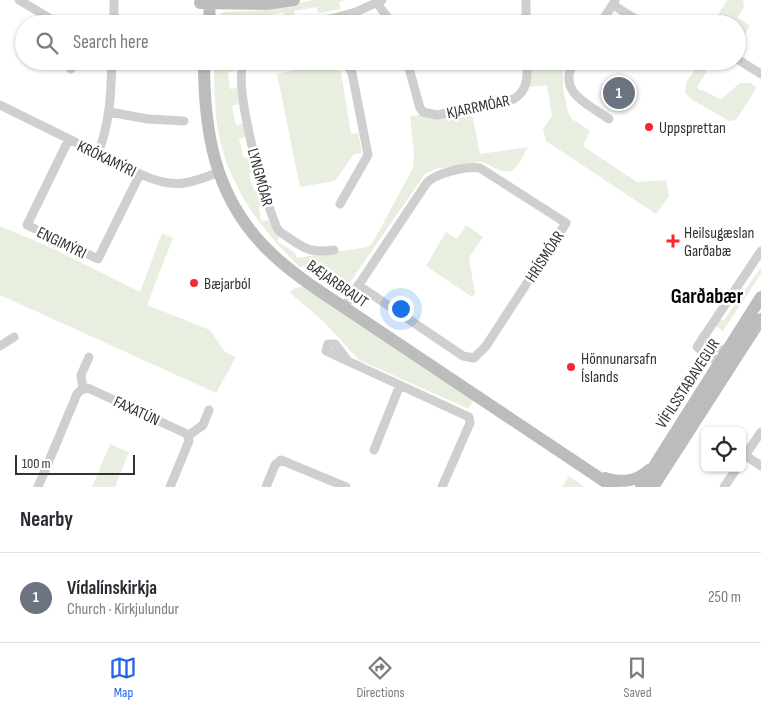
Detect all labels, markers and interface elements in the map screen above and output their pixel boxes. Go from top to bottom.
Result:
search box [15,15,746,70]
icon: search [33,29,61,57]
text: Search here [73,31,149,54]
pin: 1 [603,74,635,112]
street label: KJARRMÓAR [445,92,512,123]
place label: Uppsprettan [659,119,726,138]
marker: Uppsprettan [643,121,655,133]
street label: KRÓKAMÝRI [74,137,139,182]
street label: LYNGMÓAR [243,146,276,209]
street label: ENGIMÝRI [33,223,89,263]
place label: Heilsugæslan Garðabæ [684,224,754,261]
street label: HRÍSMÓAR [522,228,569,286]
marker: Heilsugæslan Garðabæ [666,234,680,248]
street label: BÆJARBRAUT [303,256,372,312]
place label: Bæjarból [204,275,251,294]
marker: Bæjarból [188,277,200,289]
district label: Garðabær [671,284,744,309]
your location [388,296,414,322]
street label: VÍFILSSTAÐAVEGUR [652,336,724,432]
place label: Hönnunarsafn Íslands [581,350,657,387]
marker: Hönnunarsafn Íslands [565,361,577,373]
street label: FAXATÚN [110,392,162,430]
map controls [701,427,746,472]
button: locate [701,427,746,472]
scale bar [15,452,135,475]
text: 100 m [22,455,51,472]
text: Nearby [20,507,73,532]
text: Vídalínskirkja [67,577,157,600]
text: 1 [33,588,39,607]
text: 250 m [708,588,741,607]
text: Church · Kirkjulundur [67,600,179,619]
tab: Map [109,654,137,701]
tab: Directions [356,654,405,701]
tab: Saved [623,654,652,701]

